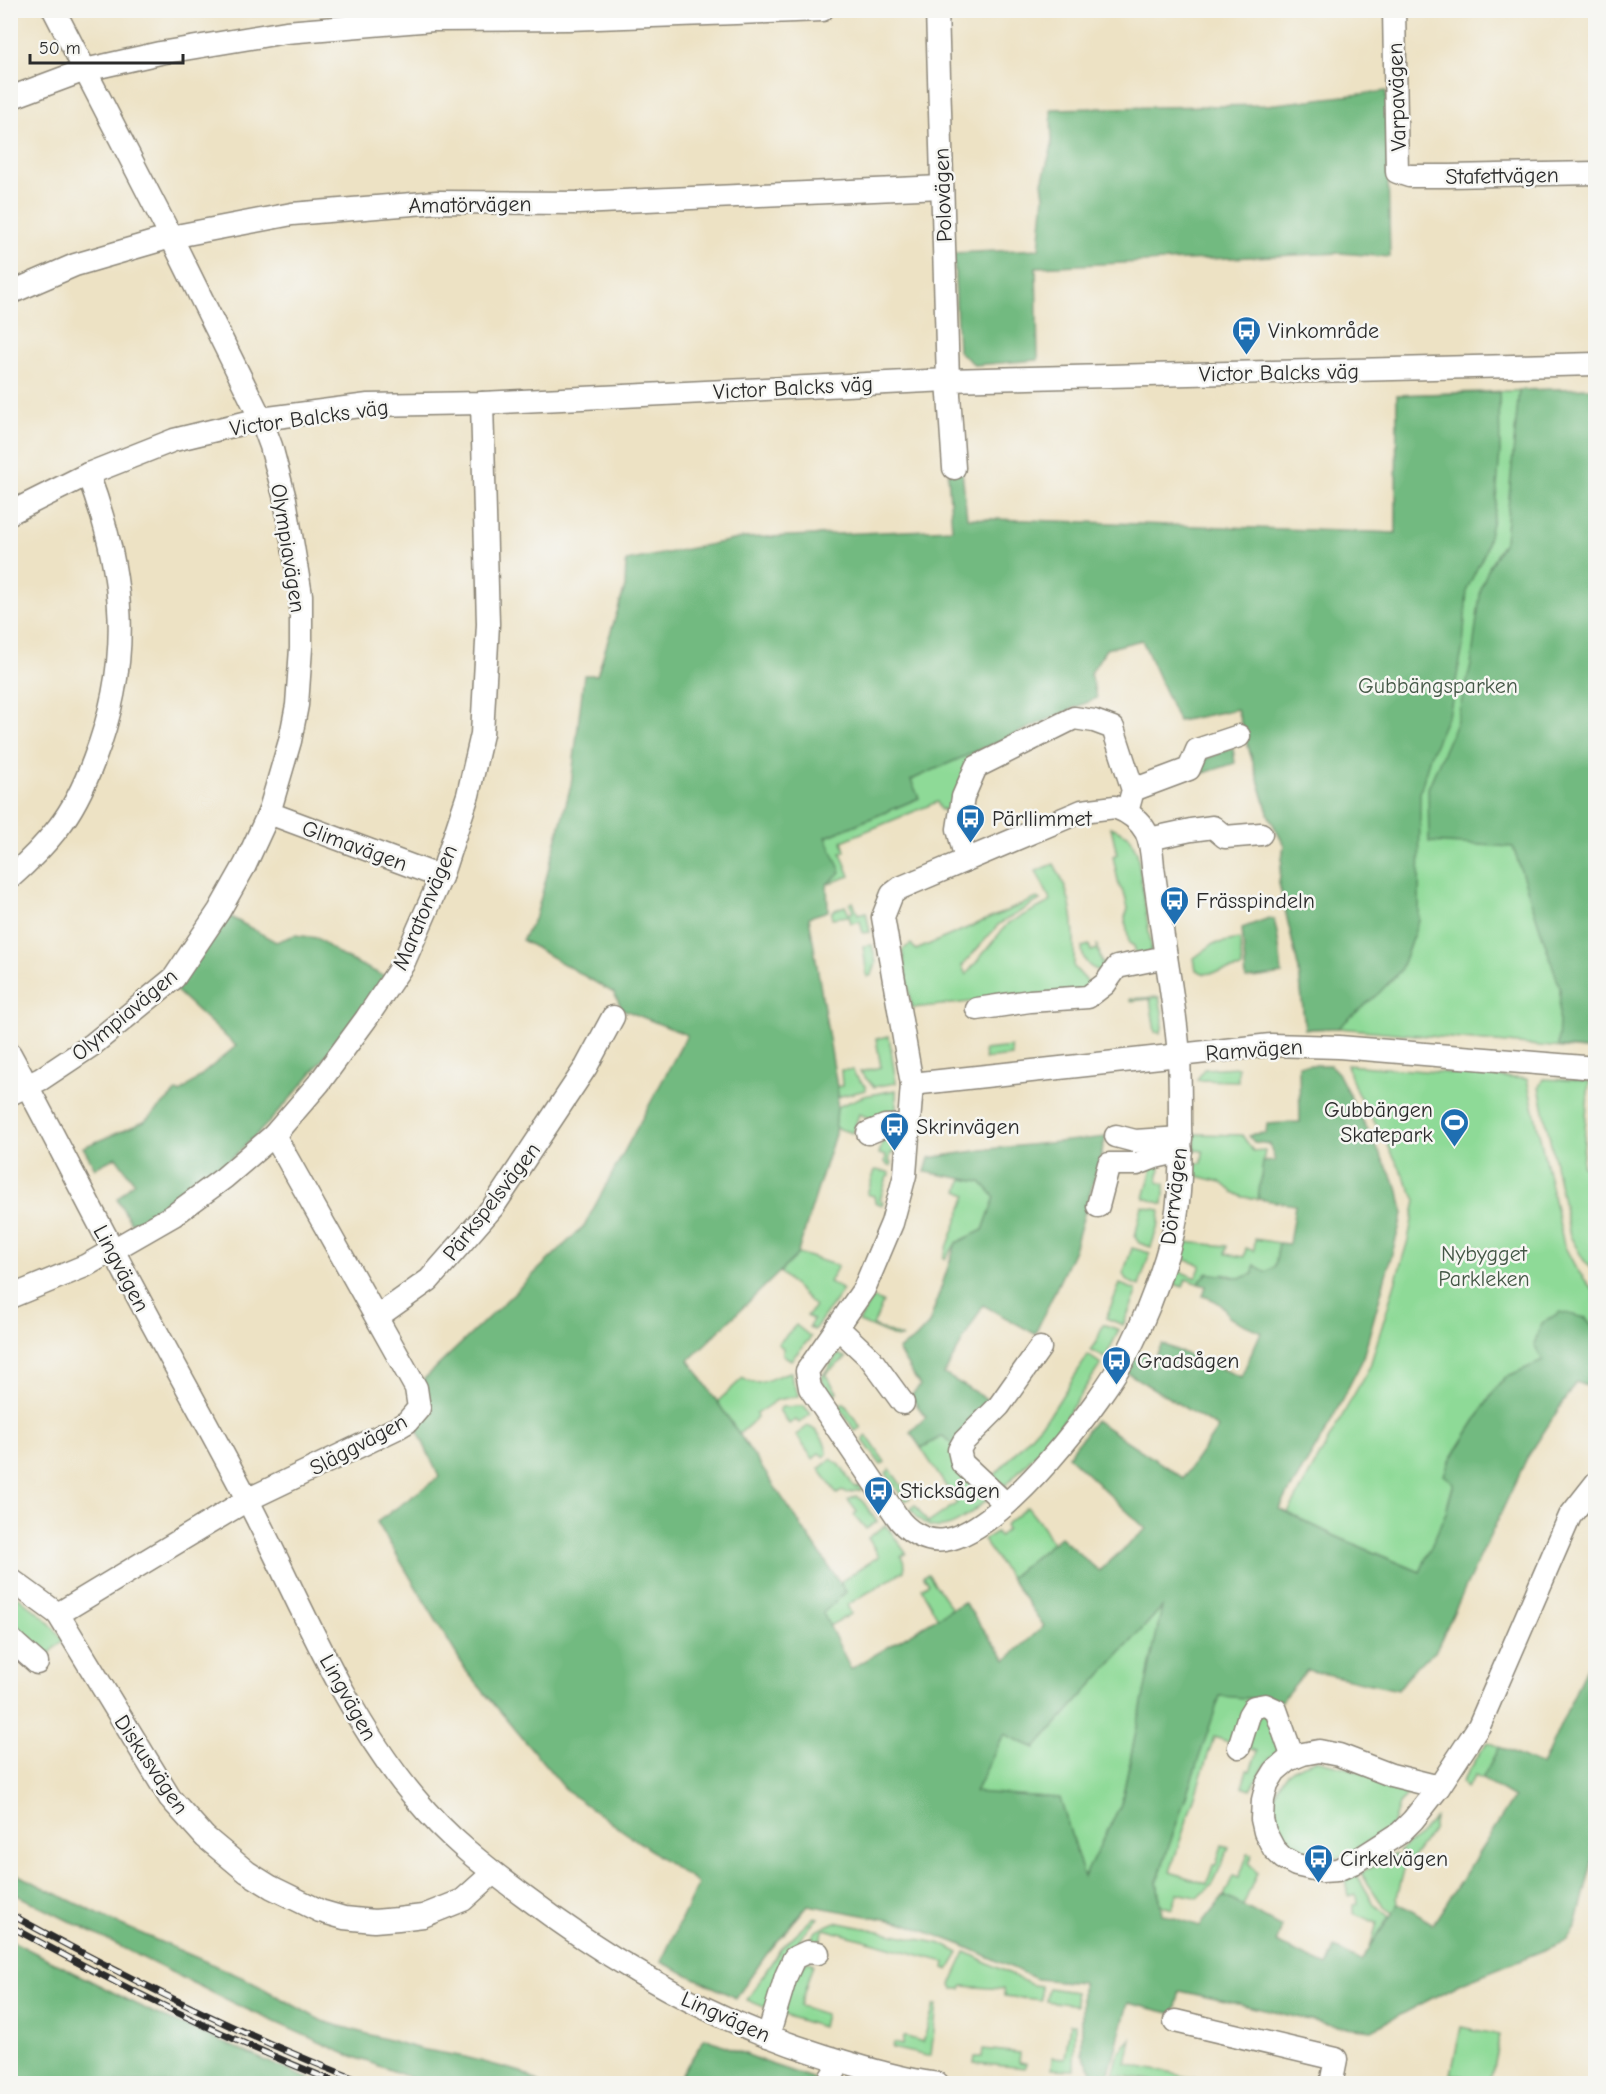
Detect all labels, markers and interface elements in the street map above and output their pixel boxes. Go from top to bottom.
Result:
scale bar [30,27,183,65]
text: 50 m [39,38,81,59]
street label: Varpavägen [1382,42,1412,152]
street label: Polovägen [928,147,958,242]
street label: Stafettvägen [1445,162,1559,190]
street label: Amatörvägen [408,191,532,219]
bus stop icon: Vinkområde [1231,314,1263,356]
place label: Vinkområde [1268,318,1379,344]
street label: Victor Balcks väg [1199,359,1359,387]
street label: Victor Balcks väg [712,371,874,405]
street label: Victor Balcks väg [228,394,390,442]
street label: Olympiavägen [265,482,311,614]
park label: Gubbängsparken [1358,673,1518,699]
bus stop icon: Pärllimmet [955,802,987,844]
place label: Pärllimmet [992,806,1093,832]
street label: Glimavägen [298,815,411,877]
street label: Maratonvägen [387,841,463,974]
bus stop icon: Frässpindeln [1159,884,1191,926]
place label: Frässpindeln [1196,888,1315,914]
street label: Olympiavägen [66,963,183,1067]
street label: Ramvägen [1205,1034,1304,1066]
place label: Gubbängen Skatepark [1324,1097,1433,1148]
sports icon: Gubbängen Skatepark [1438,1106,1470,1148]
bus stop icon: Skrinvägen [879,1110,911,1152]
place label: Skrinvägen [916,1114,1020,1140]
street label: Pärkspelsvägen [438,1137,546,1266]
street label: Dörrvägen [1155,1146,1193,1246]
street label: Lingvägen [87,1221,155,1316]
park label: Nybygget Parkleken [1438,1241,1530,1292]
bus stop icon: Gradsågen [1100,1344,1132,1386]
place label: Gradsågen [1137,1348,1239,1374]
street label: Släggvägen [305,1408,412,1481]
bus stop icon: Sticksågen [863,1474,895,1516]
place label: Sticksågen [900,1478,1000,1504]
street label: Lingvägen [314,1650,382,1745]
street label: Diskusvägen [109,1710,194,1819]
bus stop icon: Cirkelvägen [1303,1842,1335,1884]
place label: Cirkelvägen [1340,1846,1448,1872]
street label: Lingvägen [677,1986,774,2048]

